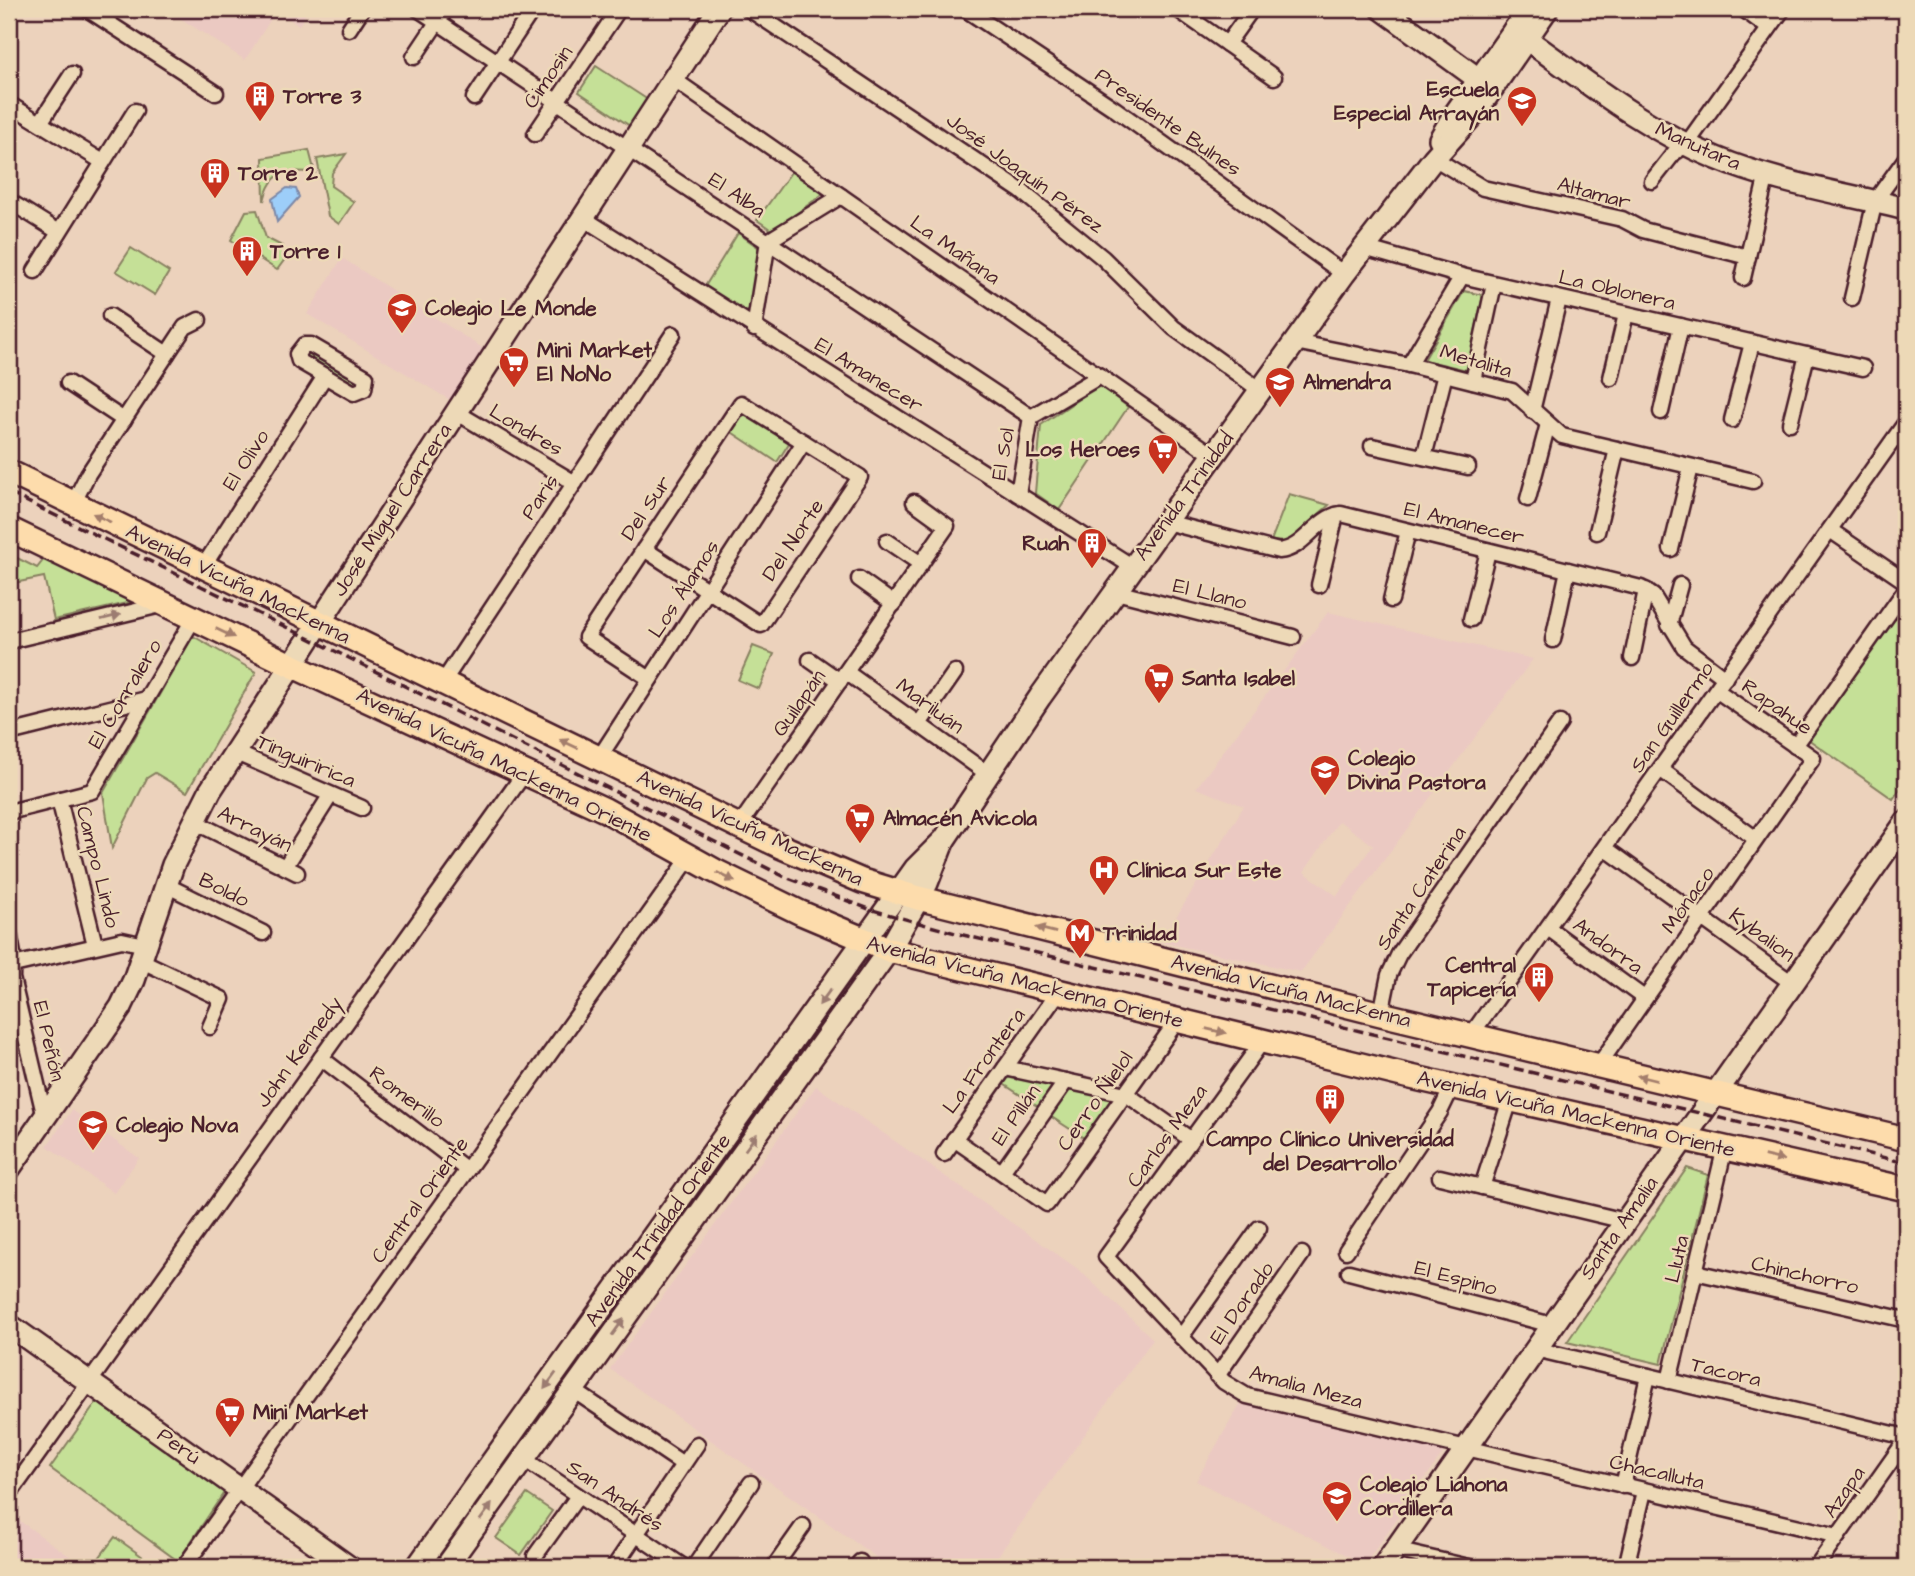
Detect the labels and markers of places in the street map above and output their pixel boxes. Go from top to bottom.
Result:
place label: Escuela Especial Arrayán [1334,75,1499,131]
building icon: Torre 3 [243,79,277,123]
place label: Torre 3 [282,82,362,111]
school or university icon: Escuela Especial Arrayán [1505,84,1539,128]
building icon: Torre 2 [198,156,232,200]
place label: Torre 2 [237,159,319,188]
building icon: Torre 1 [230,234,264,278]
place label: Torre 1 [269,237,341,266]
school or university icon: Colegio Le Monde [385,291,419,335]
place label: Colegio Le Monde [425,294,597,325]
place label: Mini Market El NoNo [537,336,653,389]
supermarket icon: Mini Market El NoNo [497,345,531,389]
school or university icon: Almendra [1263,365,1297,409]
place label: Almendra [1303,368,1391,397]
supermarket icon: Los Heroes [1146,432,1180,476]
place label: Los Heroes [1025,435,1140,464]
building icon: Ruah [1075,526,1109,570]
place label: Ruah [1022,529,1070,558]
supermarket icon: Santa Isabel [1142,661,1176,705]
place label: Santa Isabel [1181,664,1296,693]
place label: Colegio Divina Pastora [1348,744,1486,797]
school or university icon: Colegio Divina Pastora [1308,753,1342,797]
supermarket icon: Almacén Avicola [843,801,877,845]
place label: Almacén Avicola [883,804,1037,833]
hospital icon: Clínica Sur Este [1087,853,1121,897]
place label: Clínica Sur Este [1127,856,1282,885]
metro station icon: Trinidad [1063,916,1097,960]
place label: Trinidad [1102,919,1177,948]
place label: Central Tapicería [1426,951,1517,1005]
building icon: Central Tapicería [1522,960,1556,1004]
building icon: Campo Clínico Universidad del Desarrollo [1313,1082,1347,1126]
school or university icon: Colegio Nova [76,1108,110,1152]
place label: Colegio Nova [116,1111,238,1142]
place label: Campo Clínico Universidad del Desarrollo [1206,1125,1454,1178]
supermarket icon: Mini Market [213,1395,247,1439]
place label: Mini Market [253,1398,369,1427]
place label: Colegio Liahona Cordillera [1360,1470,1508,1523]
school or university icon: Colegio Liahona Cordillera [1320,1479,1354,1523]

